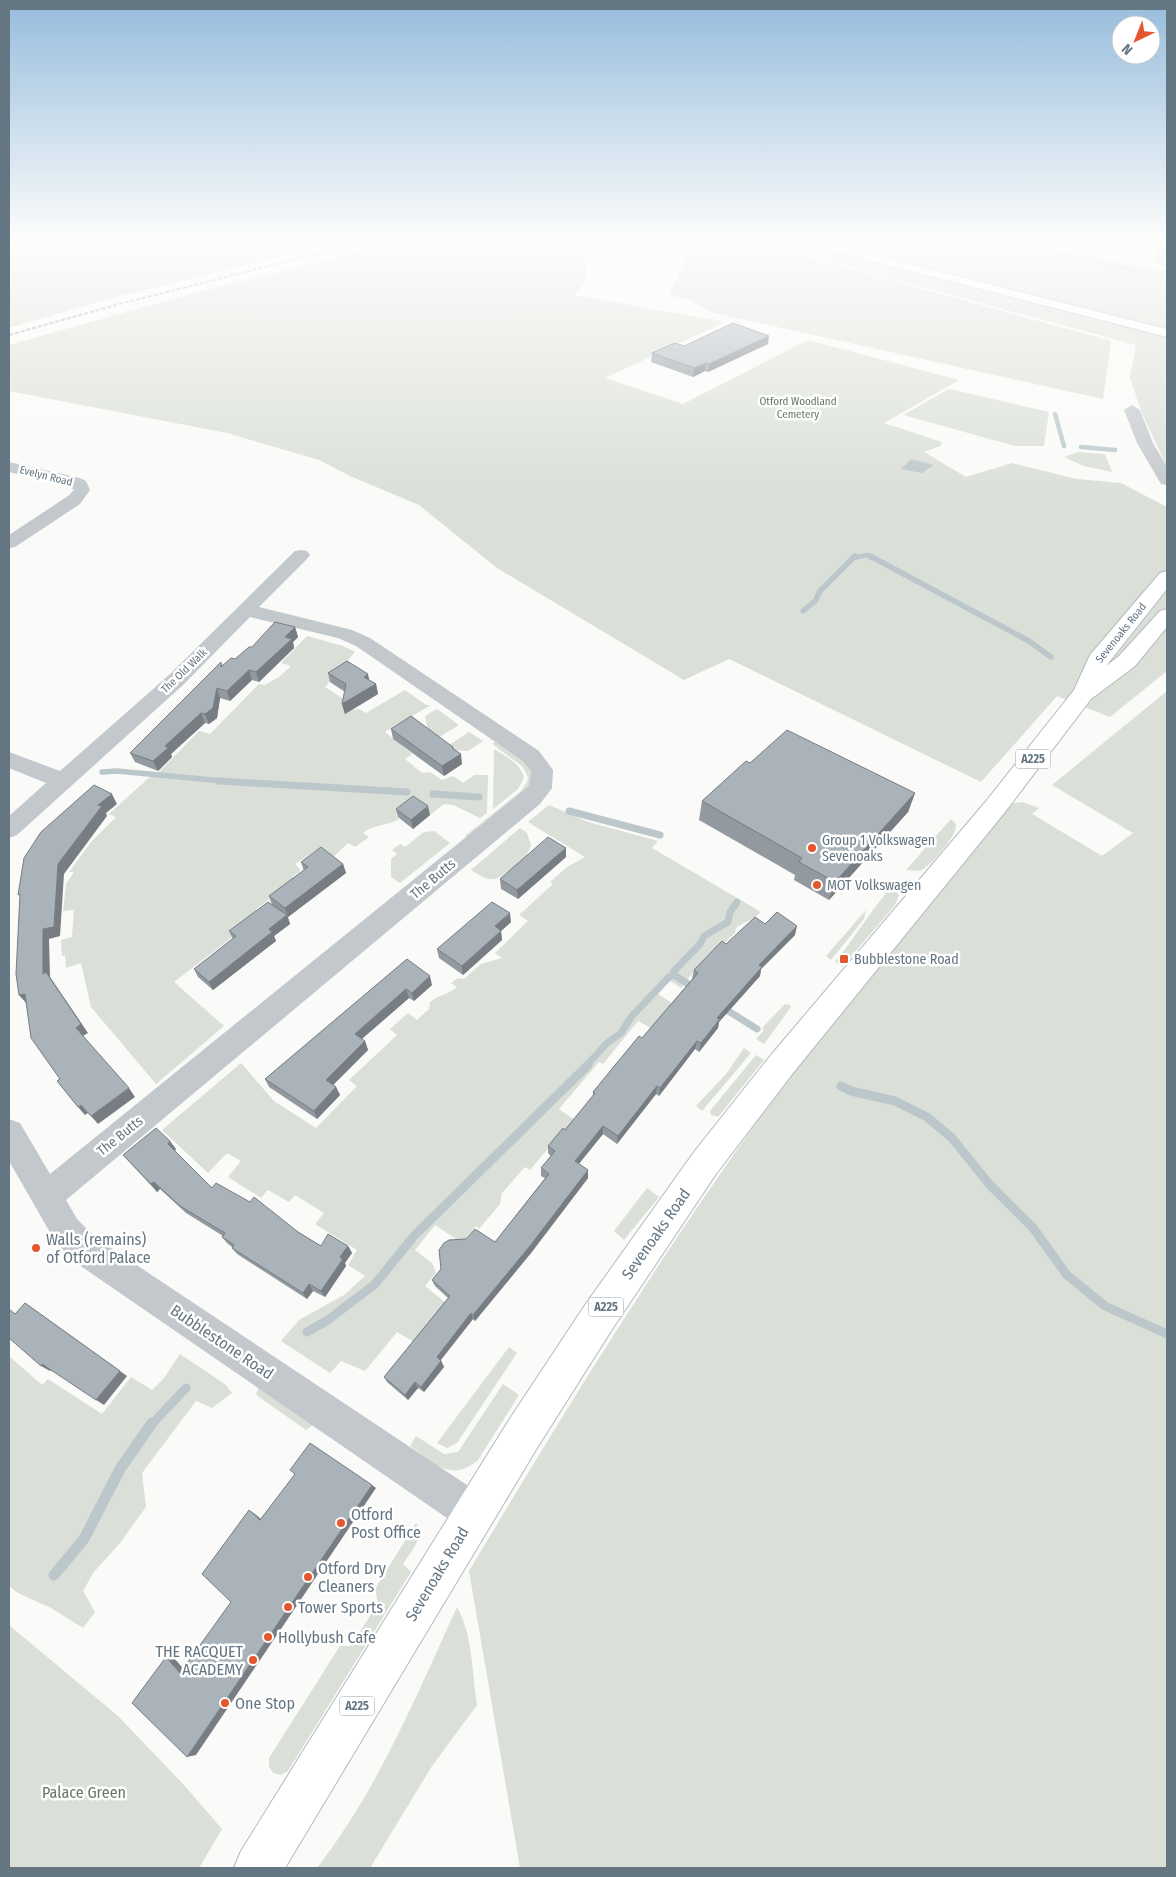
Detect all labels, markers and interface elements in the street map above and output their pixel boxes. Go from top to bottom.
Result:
north arrow [1111,15,1161,65]
text: N [1119,40,1136,58]
park label: Otford Woodland Cemetery [759,395,837,421]
street label: Evelyn Road [18,463,74,489]
street label: Sevenoaks Road [1093,600,1149,666]
street label: The Old Walk [158,645,210,696]
road number: A225 [1016,750,1050,769]
place label: Group 1 Volkswagen Sevenoaks [822,832,935,865]
marker: Group 1 Volkswagen Sevenoaks [806,842,818,854]
street label: The Butts [407,855,459,903]
place label: MOT Volkswagen [827,877,921,894]
marker: MOT Volkswagen [811,879,823,891]
place label: Bubblestone Road [854,951,959,968]
marker: Bubblestone Road [838,953,850,965]
street label: The Butts [94,1112,146,1160]
street label: Sevenoaks Road [618,1185,694,1283]
place label: Walls (remains) of Otford Palace [46,1230,151,1267]
marker: Walls (remains) of Otford Palace [30,1242,42,1254]
road number: A225 [588,1298,624,1316]
street label: Bubblestone Road [167,1301,277,1383]
place label: Otford Post Office [351,1505,421,1542]
marker: Otford Post Office [335,1517,347,1529]
street label: Sevenoaks Road [401,1523,473,1625]
place label: Otford Dry Cleaners [318,1559,387,1596]
marker: Otford Dry Cleaners [302,1571,314,1583]
place label: Tower Sports [298,1598,383,1617]
marker: Tower Sports [282,1601,294,1613]
place label: Hollybush Cafe [278,1628,376,1647]
marker: Hollybush Cafe [262,1631,274,1643]
place label: THE RACQUET ACADEMY [155,1642,244,1679]
marker: THE RACQUET ACADEMY [247,1654,259,1666]
place label: One Stop [235,1694,295,1713]
road number: A225 [340,1696,374,1715]
marker: One Stop [219,1697,231,1709]
park label: Palace Green [42,1783,126,1802]

